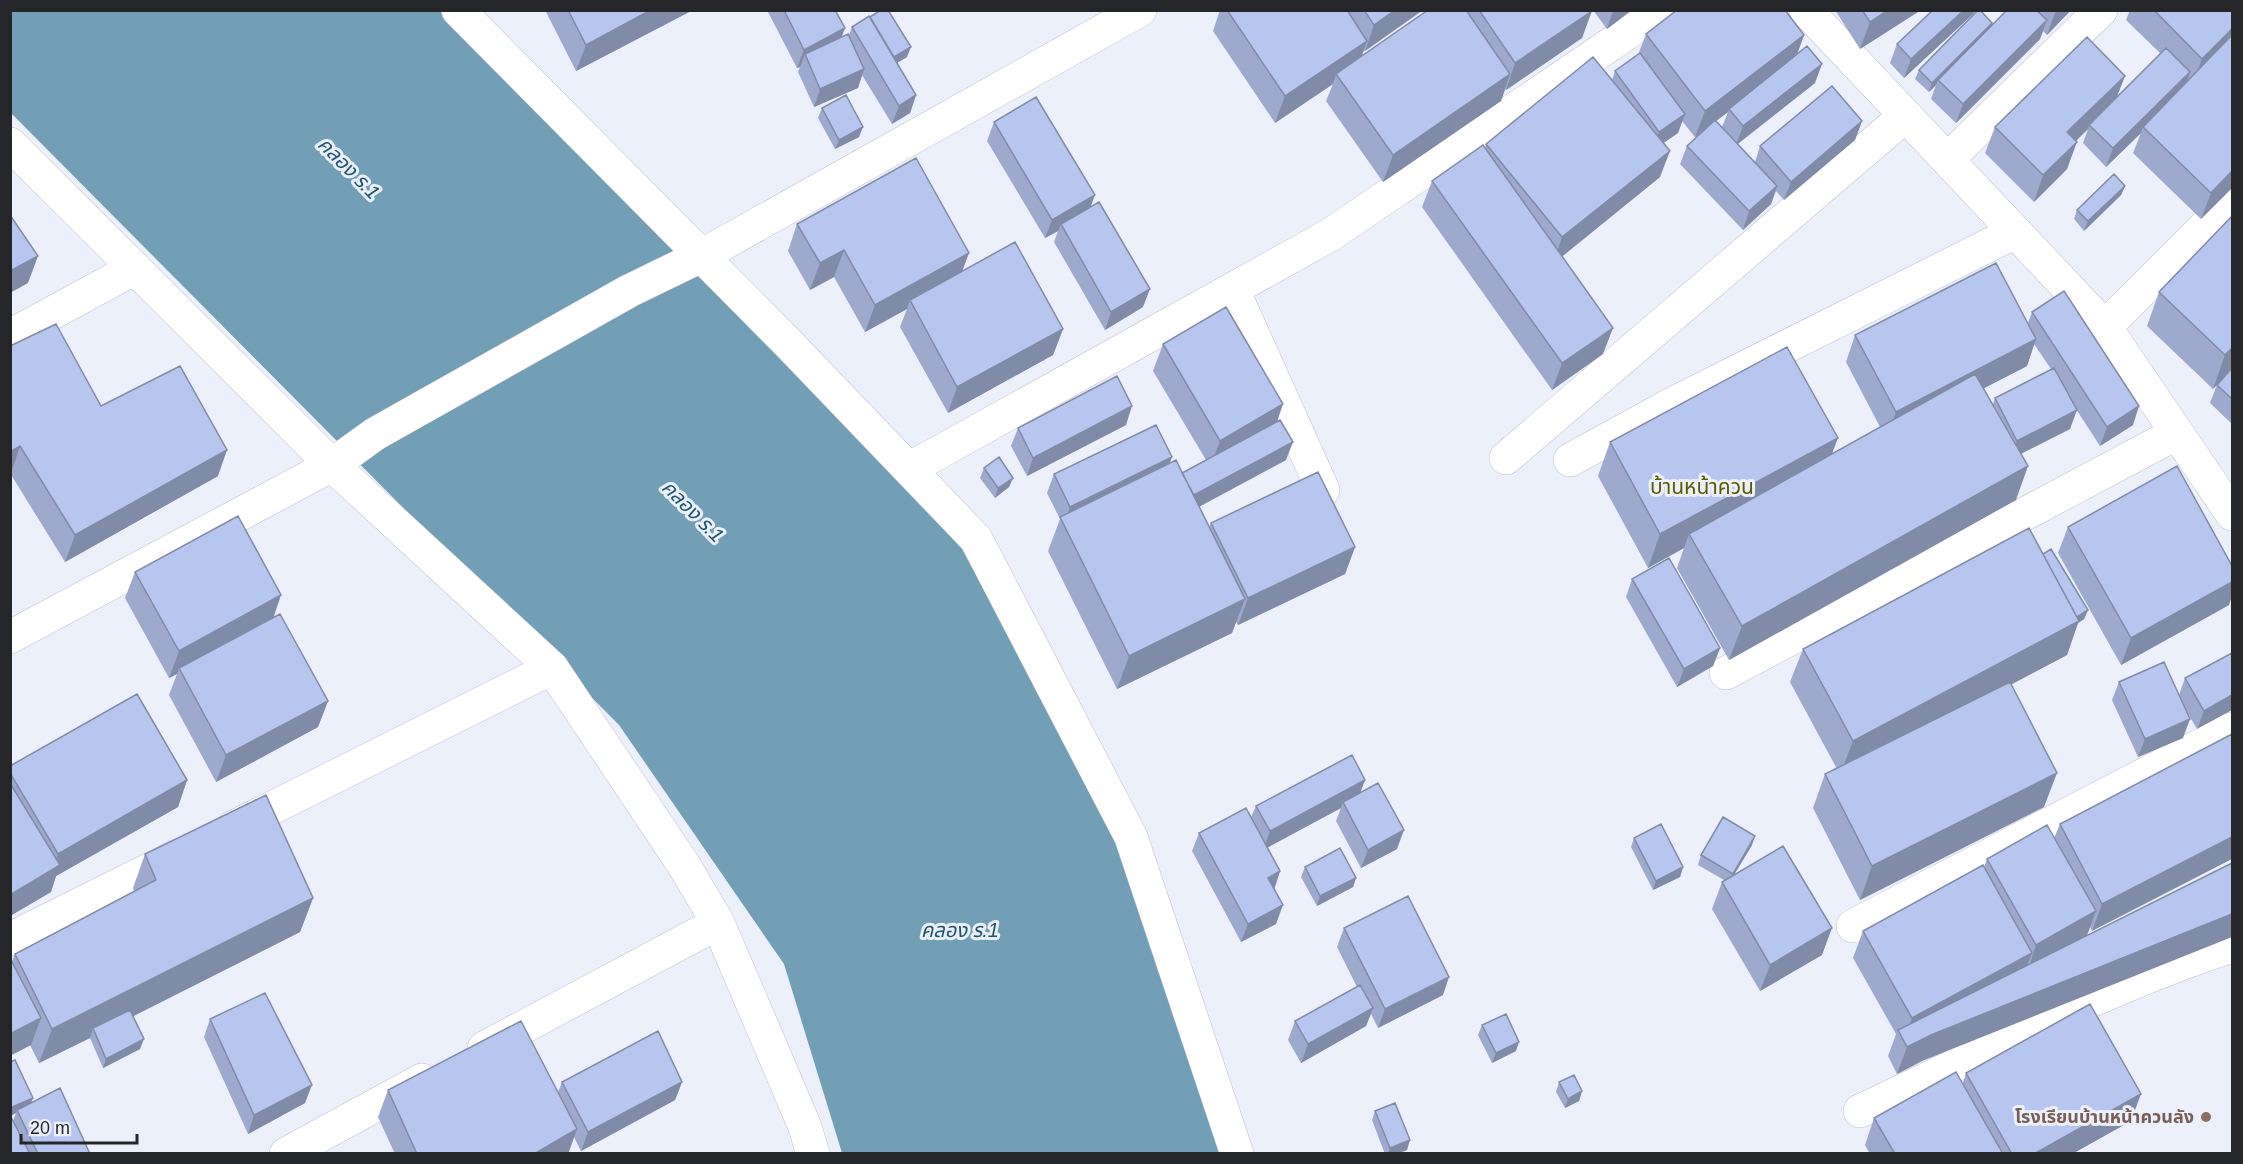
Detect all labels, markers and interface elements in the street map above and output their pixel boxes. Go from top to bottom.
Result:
water label: คลอง ร.1 [314,133,384,203]
district label: บ้านหน้าควน [1650,475,1754,498]
water label: คลอง ร.1 [658,476,728,546]
water label: คลอง ร.1 [921,919,999,941]
scale bar [21,1107,136,1145]
place label: โรงเรียนบ้านหน้าควนลัง [2015,1107,2194,1127]
marker: โรงเรียนบ้านหน้าควนลัง [2199,1110,2213,1124]
text: 20 m [30,1118,70,1138]

